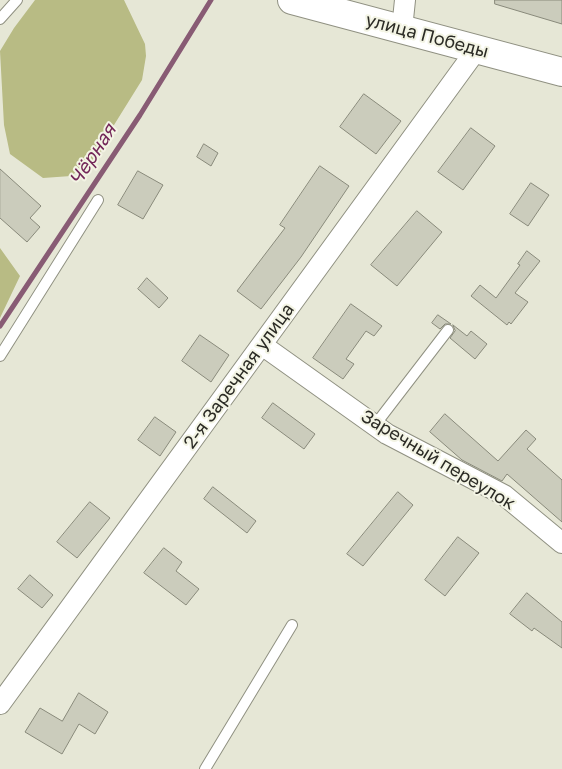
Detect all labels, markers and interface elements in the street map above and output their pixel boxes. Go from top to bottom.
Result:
street label: улица Победы [363,9,491,63]
water label: Чёрная [65,120,121,190]
street label: 2-я Заречная улица [179,299,299,453]
street label: Заречный переулок [357,405,519,515]

